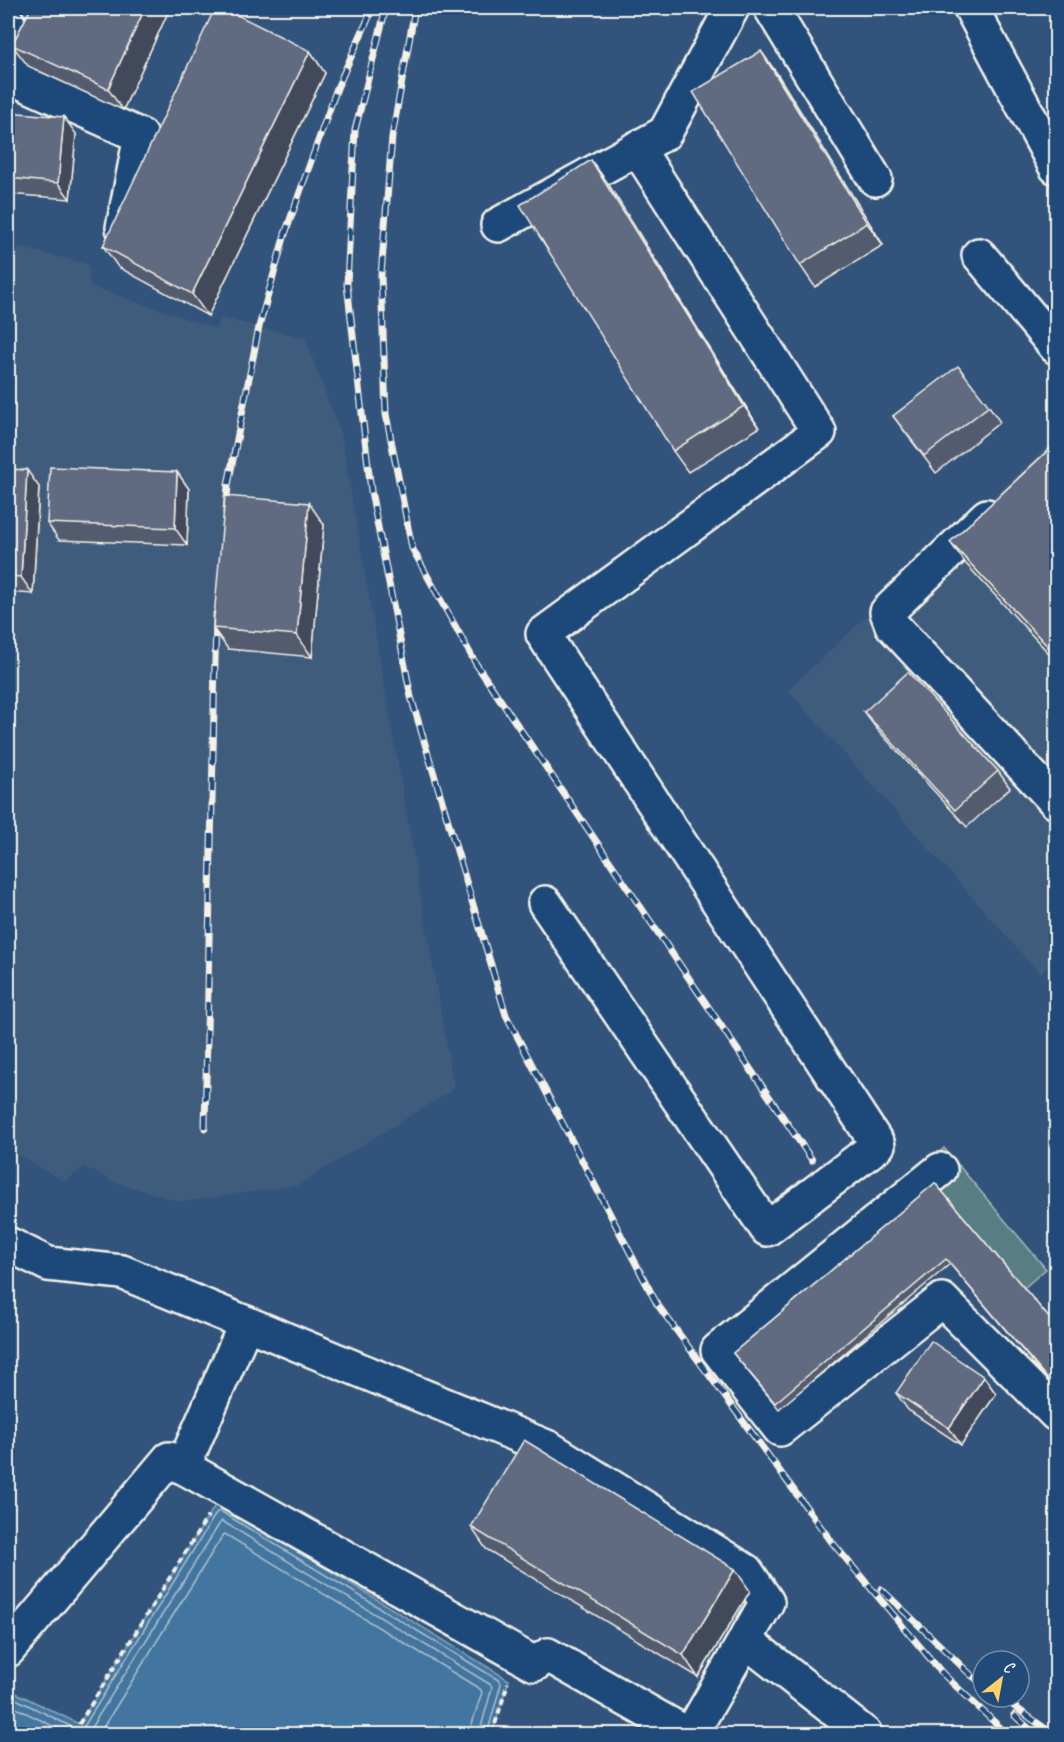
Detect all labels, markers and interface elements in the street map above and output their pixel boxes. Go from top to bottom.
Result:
north arrow [971,1649,1031,1709]
text: С [1000,1656,1019,1679]

